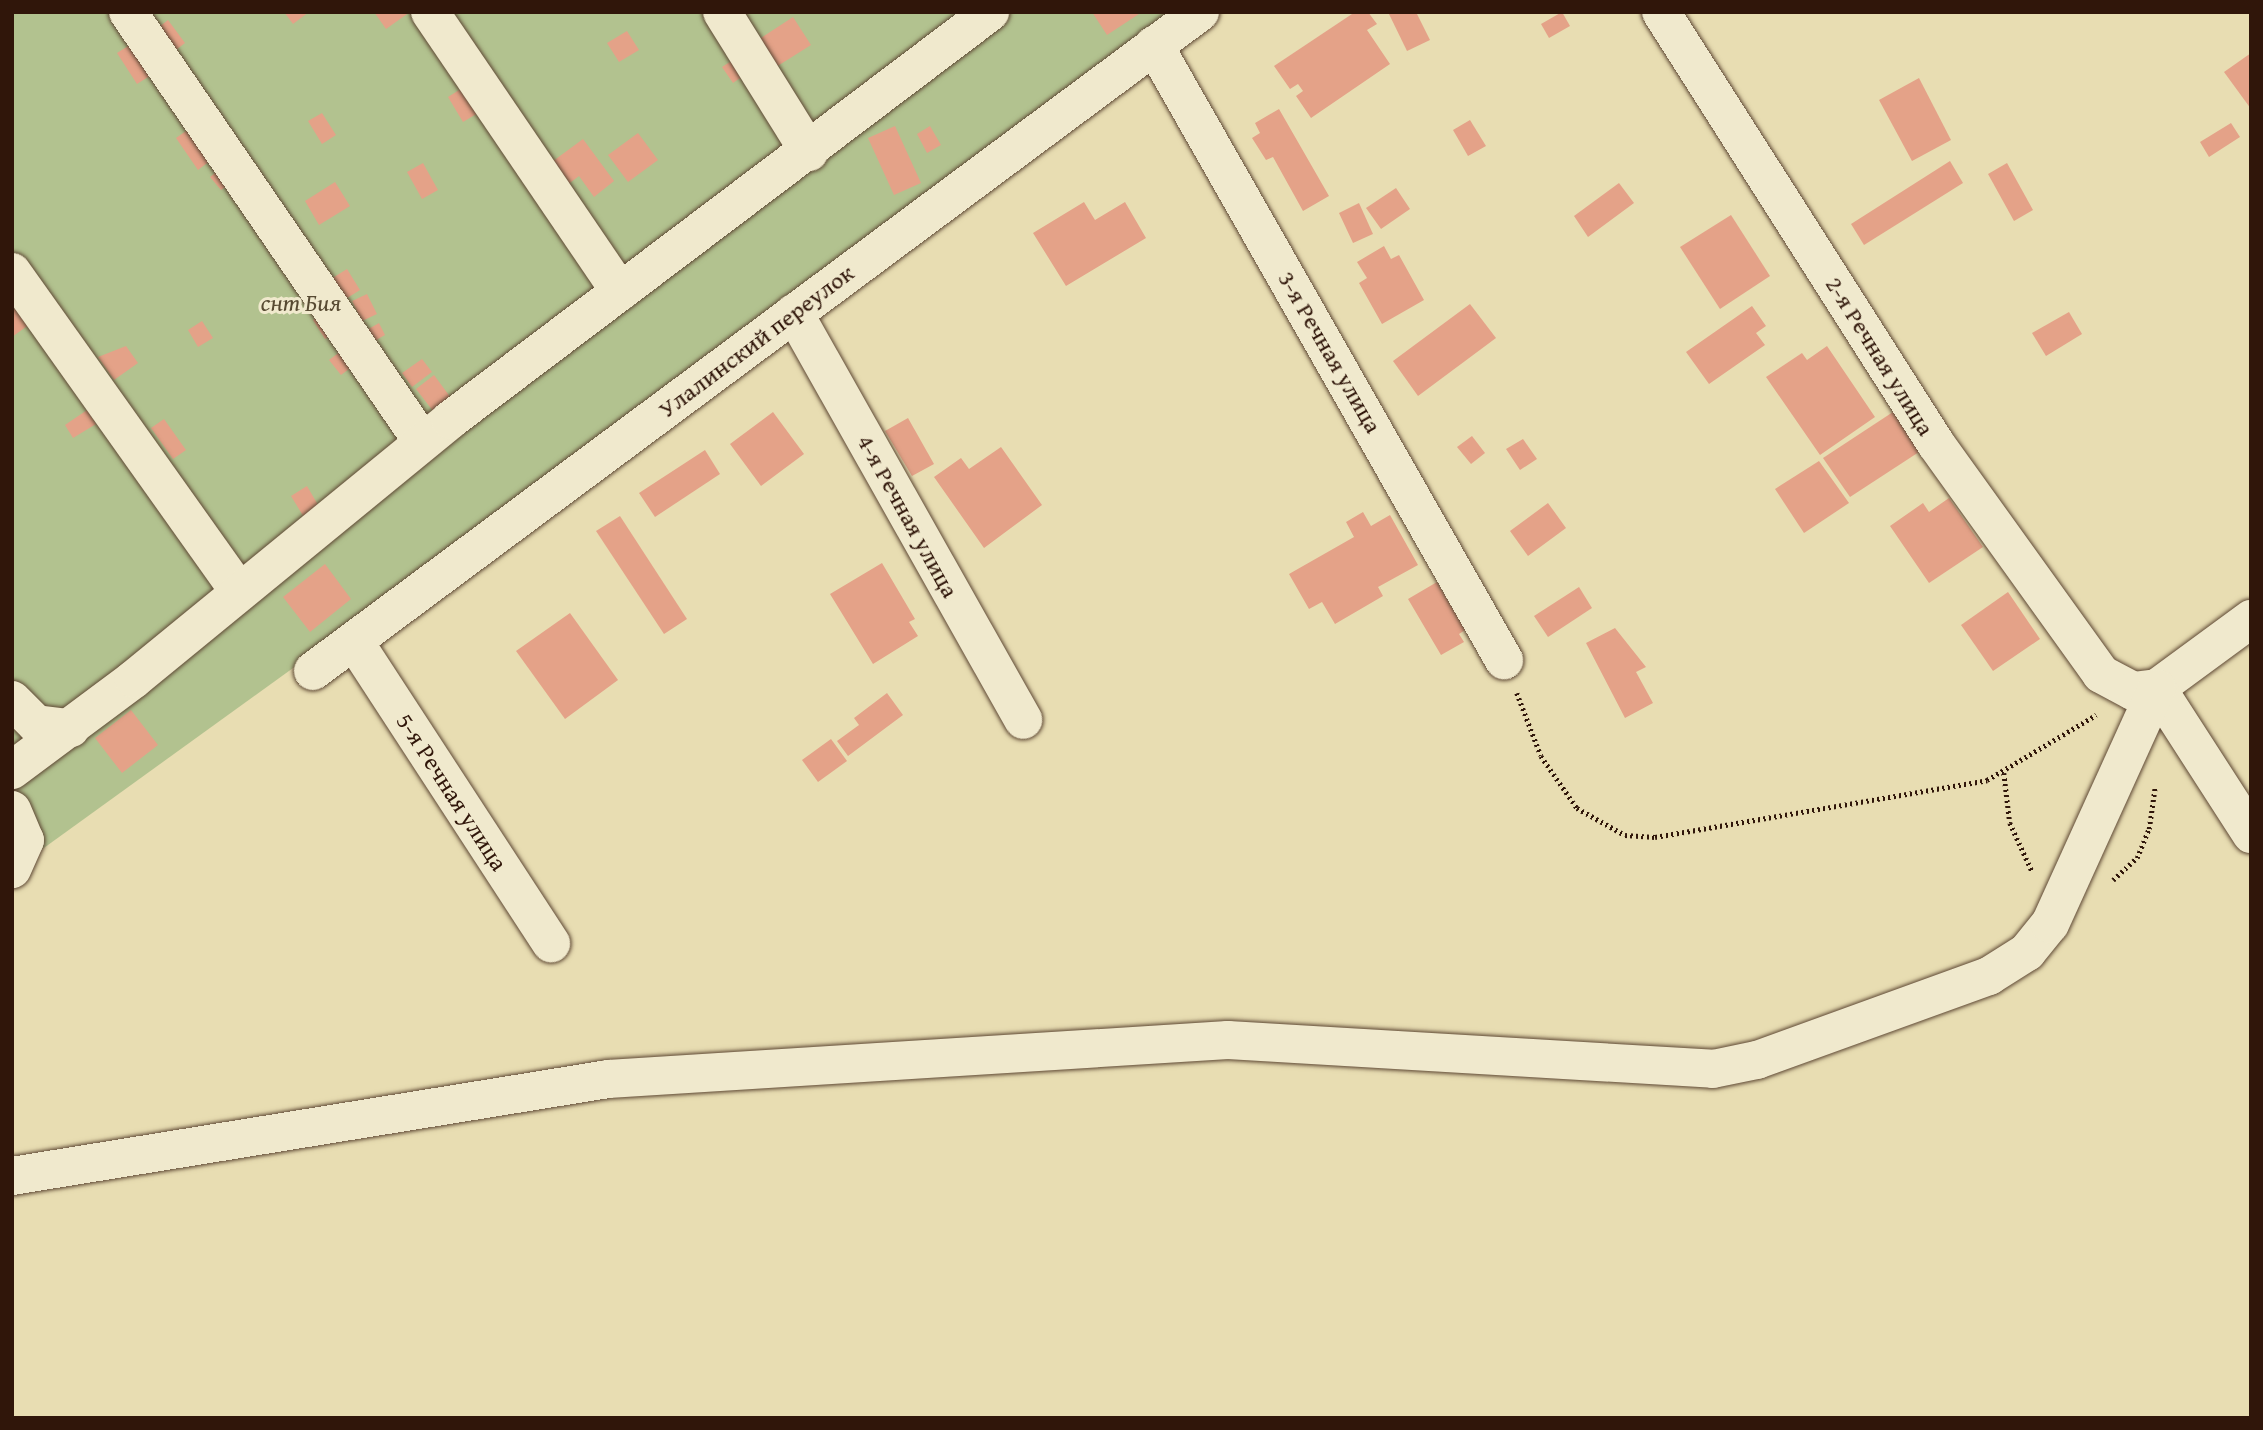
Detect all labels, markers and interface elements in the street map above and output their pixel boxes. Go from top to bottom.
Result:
street label: Улалинский переулок [653,258,859,424]
street label: 3-я Речная улица [1272,266,1388,438]
street label: 2-я Речная улица [1820,271,1940,441]
park label: снт Бия [261,289,341,317]
street label: 4-я Речная улица [851,430,965,602]
street label: 5-я Речная улица [390,708,514,876]

